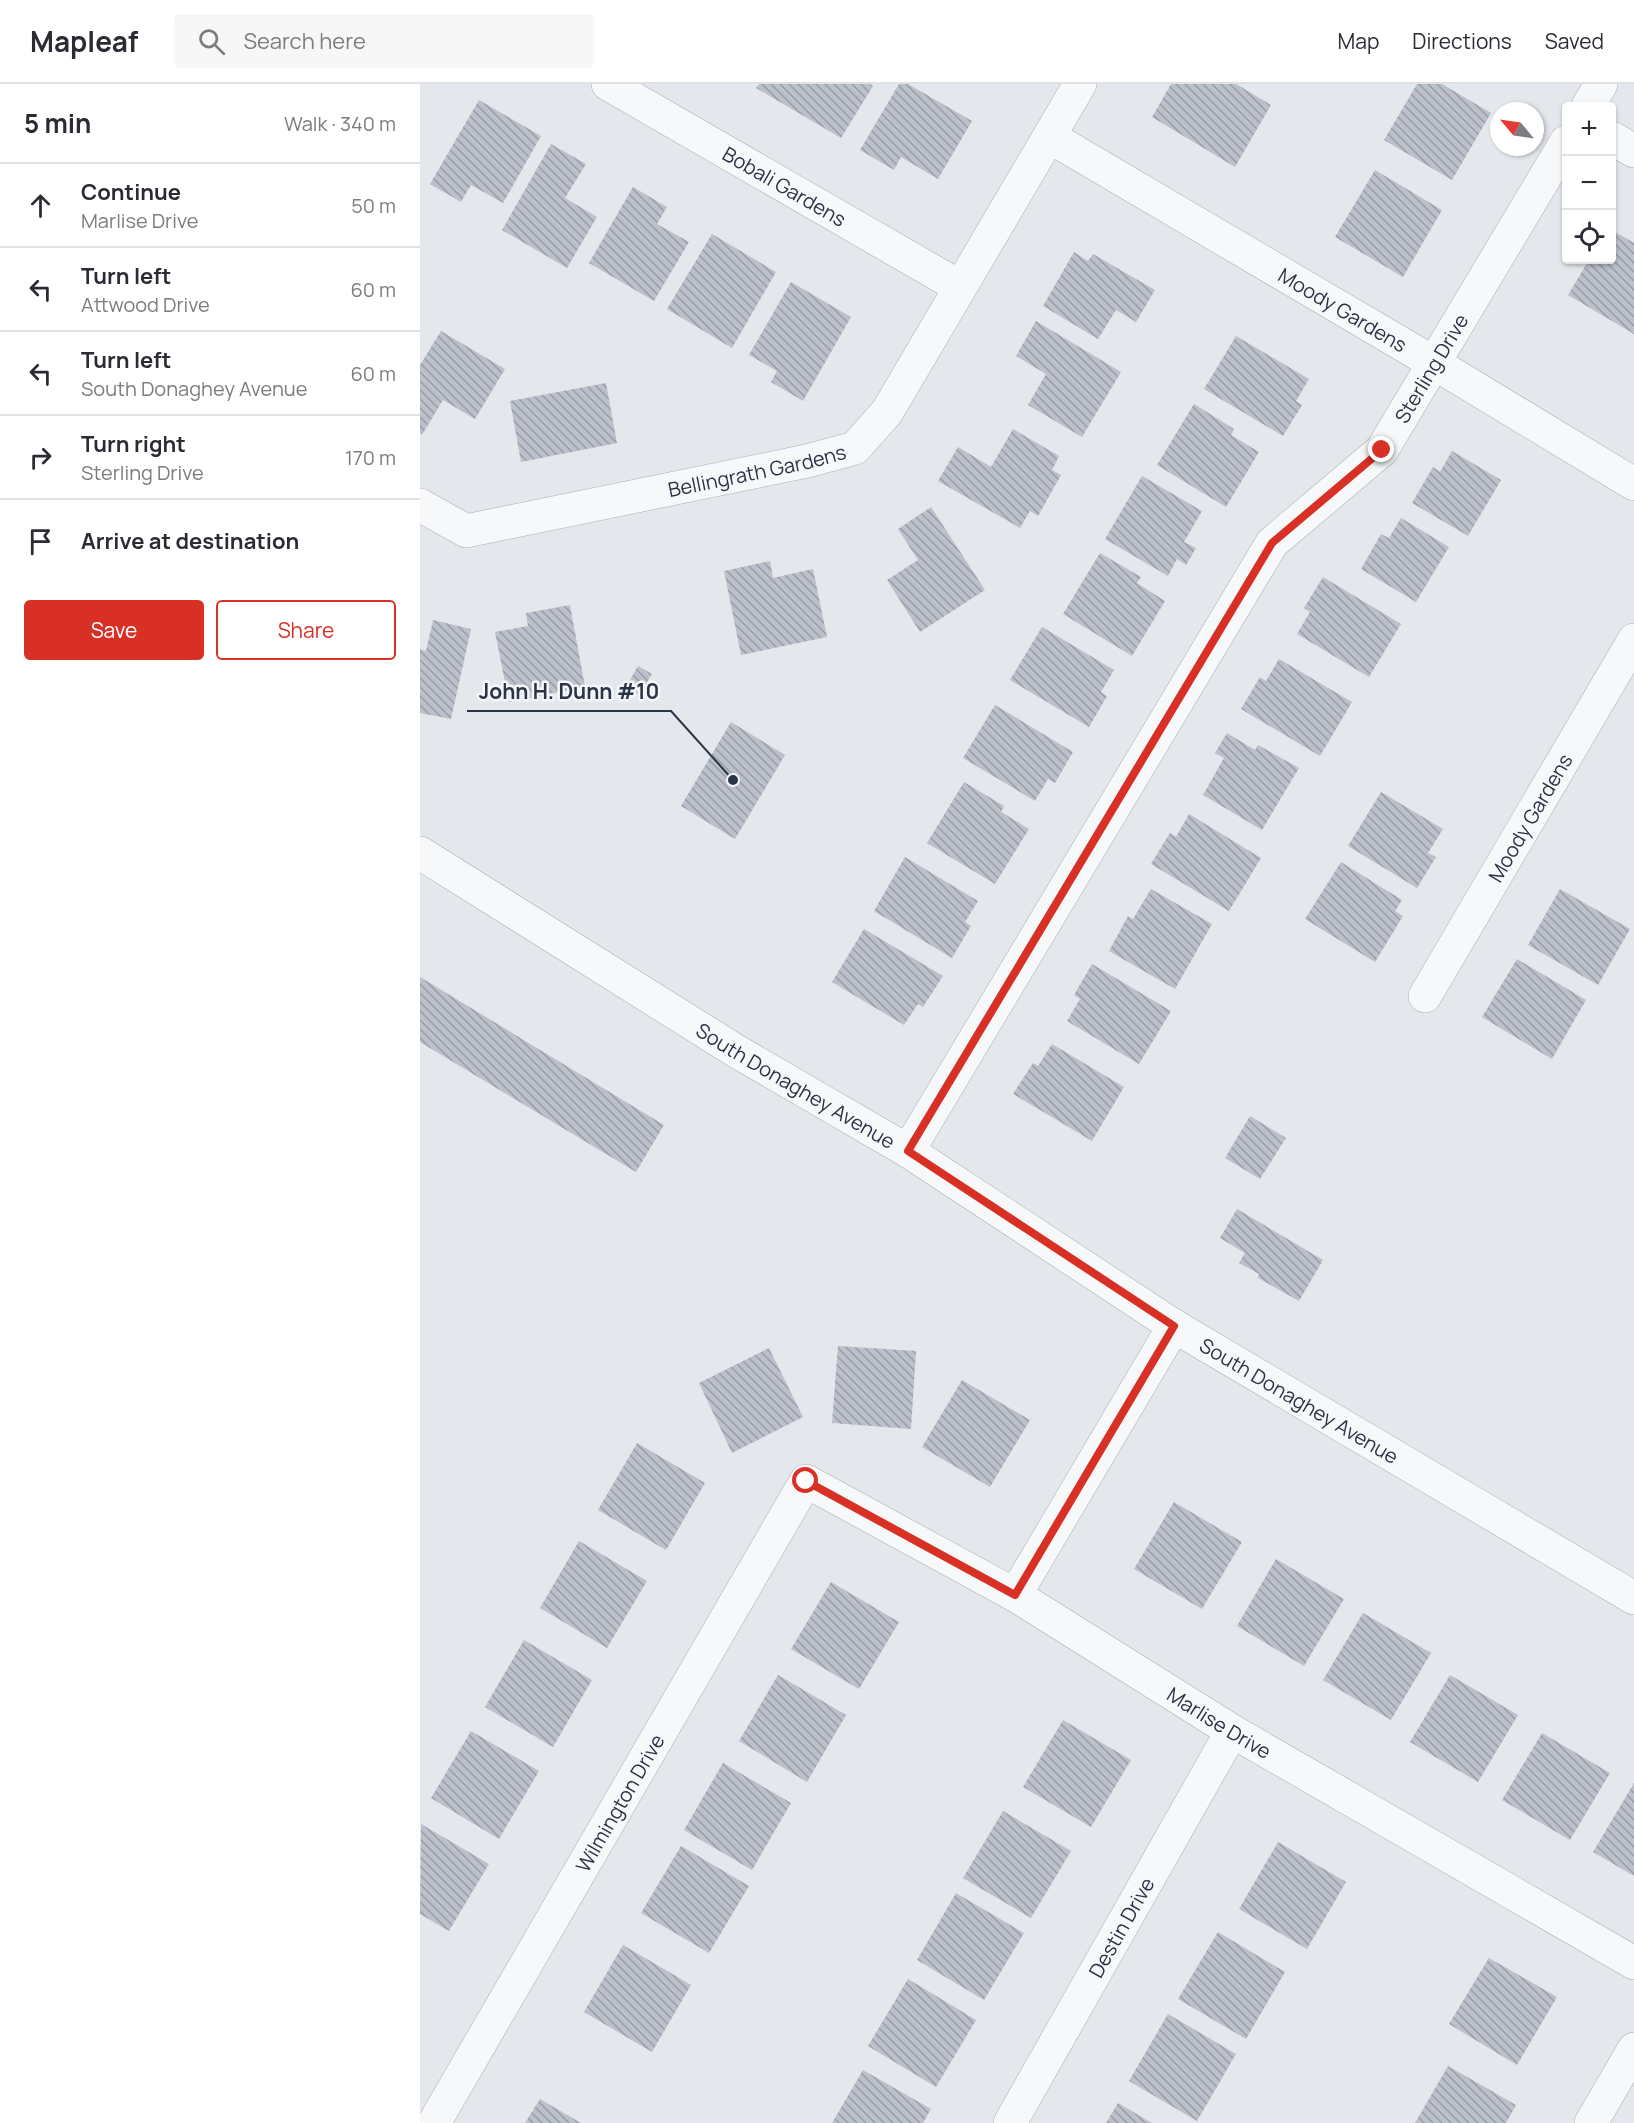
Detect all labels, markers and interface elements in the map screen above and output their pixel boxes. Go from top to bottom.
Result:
search box [174,14,594,68]
text: Mapleaf [30,22,138,60]
icon: search [195,25,228,58]
text: Search here [243,26,366,56]
text: Map [1338,27,1379,55]
text: Directions [1412,27,1512,55]
text: Saved [1545,27,1604,55]
north arrow [1490,102,1544,156]
map controls [1562,102,1616,264]
button: + [1562,102,1616,156]
text: 5 min [24,105,91,141]
text: Walk · 340 m [284,110,396,137]
street label: Bobali Gardens [718,140,851,232]
button: − [1562,156,1616,210]
text: Continue [81,177,181,207]
icon: ahead [24,189,57,222]
text: 50 m [351,192,396,219]
text: Marlise Drive [81,207,198,234]
button: locate [1562,210,1616,264]
text: Turn left [81,261,171,291]
street label: Moody Gardens [1274,261,1412,358]
icon: left [24,273,57,306]
text: 60 m [350,276,396,303]
text: Attwood Drive [81,291,210,318]
street label: Sterling Drive [1388,309,1474,428]
text: Turn left [81,345,171,375]
icon: left [24,357,57,390]
text: 60 m [350,360,396,387]
text: South Donaghey Avenue [81,375,307,402]
text: Turn right [81,429,186,459]
route end [1368,436,1394,462]
street label: Bellingrath Gardens [666,438,849,503]
icon: right [24,441,57,474]
text: 170 m [345,444,396,471]
text: Sterling Drive [81,459,204,486]
icon: arrive [24,525,57,558]
text: Arrive at destination [81,526,299,556]
button: Save [24,600,204,660]
button: Share [216,600,396,660]
callout: John H. Dunn #10 [467,672,671,711]
text: John H. Dunn #10 [479,677,659,705]
street label: Moody Gardens [1481,748,1578,887]
street label: South Donaghey Avenue [691,1016,900,1154]
street label: South Donaghey Avenue [1195,1331,1404,1469]
route start [792,1467,818,1493]
street label: Marlise Drive [1162,1680,1277,1764]
street label: Wilmington Drive [569,1729,670,1877]
street label: Destin Drive [1082,1872,1160,1982]

